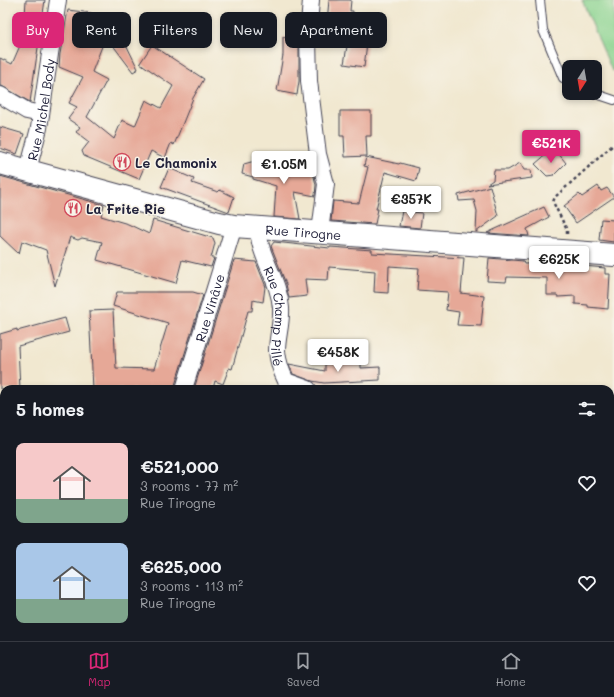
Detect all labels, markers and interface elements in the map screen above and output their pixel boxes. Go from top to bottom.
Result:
chip: Buy [12,12,64,48]
chip: Rent [72,12,131,48]
chip: Filters [139,12,212,48]
chip: New [220,12,277,48]
chip: Apartment [285,12,387,48]
street label: Rue Michel Body [22,57,58,162]
north arrow [562,60,602,100]
map controls [562,60,602,100]
pin: €521K [523,130,579,164]
text: €521K [531,134,571,151]
pin: €1.05M [251,151,317,185]
restaurant icon: Le Chamonix [112,152,132,172]
place label: Le Chamonix [135,154,217,171]
text: €1.05M [261,155,307,172]
pin: €357K [383,186,439,220]
text: €357K [390,190,432,207]
restaurant icon: La Frite Rie [63,198,83,218]
place label: La Frite Rie [86,200,165,217]
street label: Rue Tirogne [265,220,342,243]
pin: €625K [531,246,587,280]
text: €625K [538,250,580,267]
street label: Rue Champ Pillé [261,263,290,368]
street label: Rue Vinâve [190,272,227,344]
pin: €458K [310,339,366,373]
text: €458K [317,343,360,360]
text: 5 homes [16,398,84,420]
icon: filters [576,398,598,420]
text: €521,000 [140,455,219,477]
icon: home [48,459,96,507]
icon: heart [576,472,598,494]
text: 3 rooms · 77 m² [140,477,238,494]
text: Rue Tirogne [140,494,216,511]
text: €625,000 [140,555,222,577]
icon: home [48,559,96,607]
icon: heart [576,572,598,594]
text: 3 rooms · 113 m² [140,577,243,594]
text: Rue Tirogne [140,594,216,611]
tab: Map [88,650,111,689]
tab: Saved [287,650,320,689]
tab: Home [496,650,526,689]

